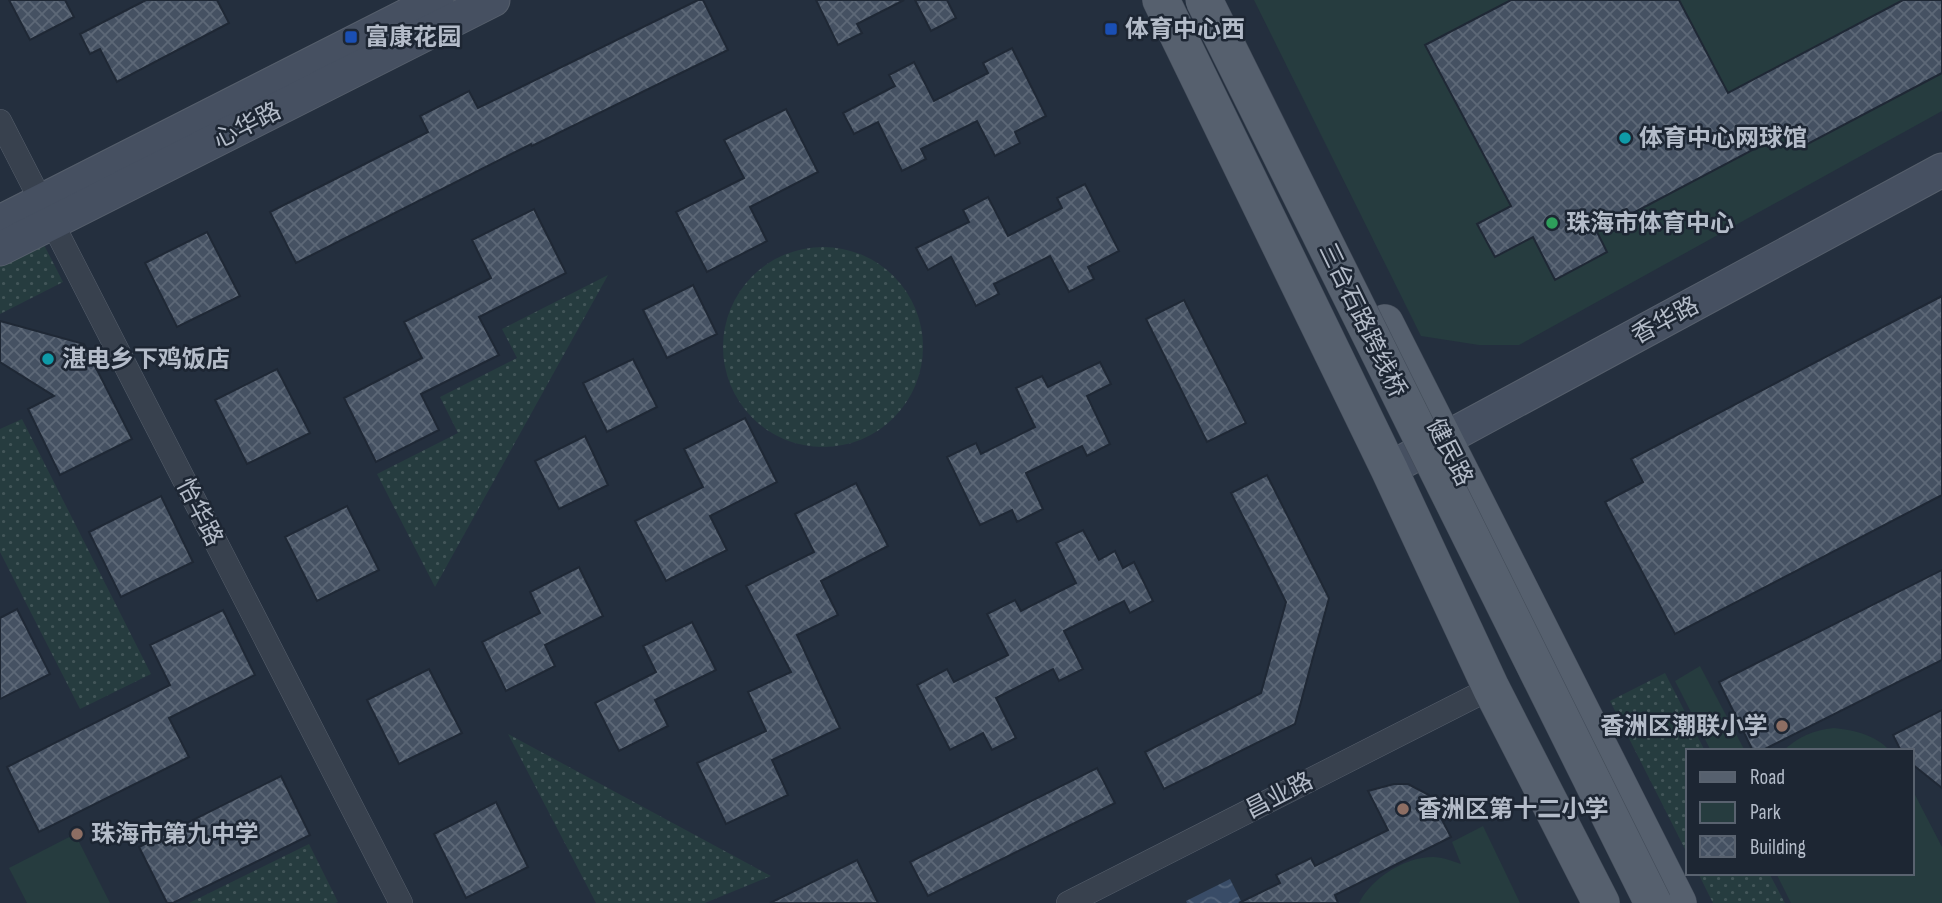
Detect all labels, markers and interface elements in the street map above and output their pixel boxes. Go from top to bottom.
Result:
place label: 体育中心西 [1125,15,1245,44]
marker: 体育中心西 [1103,21,1119,37]
place label: 富康花园 [365,23,461,52]
marker: 富康花园 [343,29,359,45]
street label: 心华路 [209,96,286,155]
place label: 体育中心网球馆 [1639,124,1807,153]
marker: 体育中心网球馆 [1617,130,1633,146]
place label: 珠海市体育中心 [1566,209,1734,238]
marker: 珠海市体育中心 [1544,215,1560,231]
street label: 三台石路跨线桥 [1313,238,1412,402]
street label: 香华路 [1627,291,1704,350]
place label: 湛电乡下鸡饭店 [62,345,230,374]
marker: 湛电乡下鸡饭店 [40,351,56,367]
street label: 健民路 [1420,414,1479,491]
street label: 怡华路 [170,474,229,551]
place label: 香洲区潮联小学 [1600,712,1768,741]
marker: 香洲区潮联小学 [1774,718,1790,734]
legend [1686,749,1914,875]
text: Road [1750,765,1785,790]
street label: 昌业路 [1241,766,1318,825]
place label: 香洲区第十二小学 [1417,795,1609,824]
text: Park [1750,800,1781,825]
marker: 香洲区第十二小学 [1395,801,1411,817]
place label: 珠海市第九中学 [91,820,259,849]
marker: 珠海市第九中学 [69,826,85,842]
text: Building [1750,835,1806,860]

